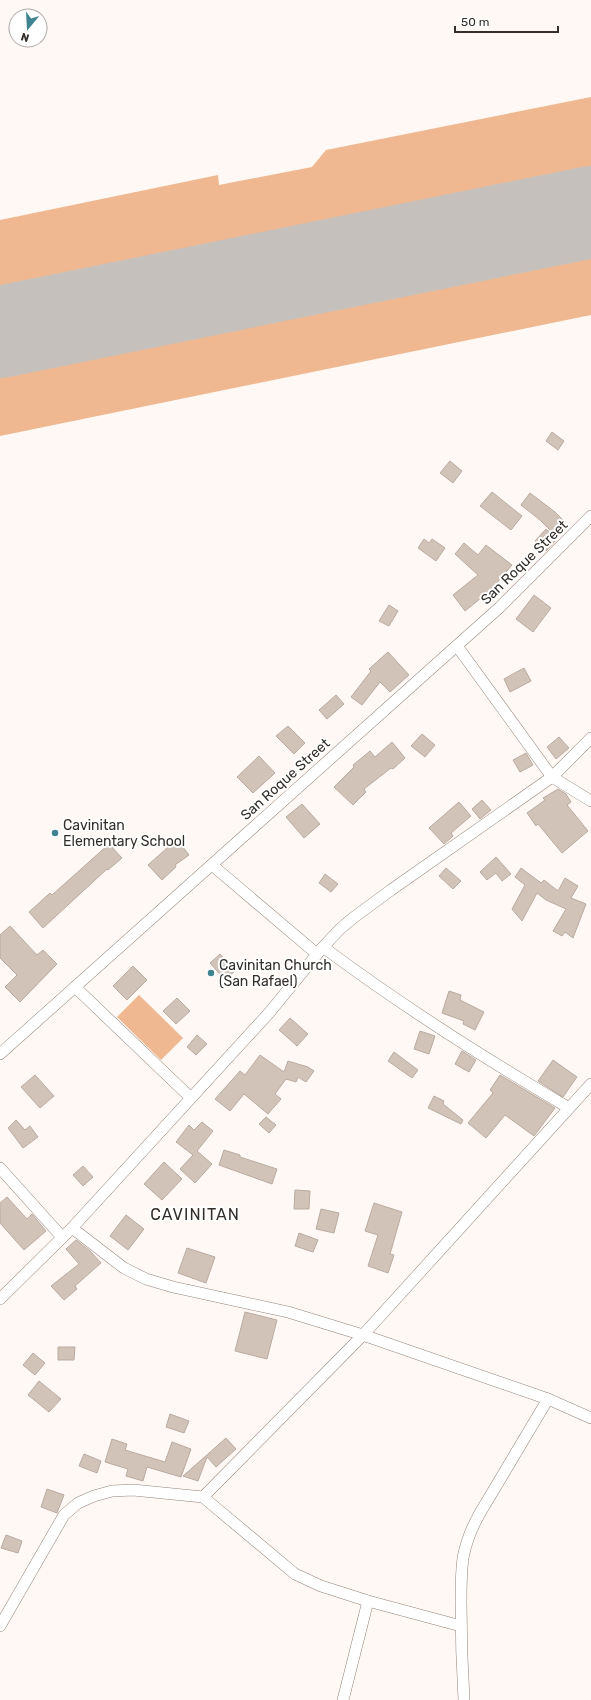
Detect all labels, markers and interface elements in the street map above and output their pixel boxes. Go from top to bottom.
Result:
north arrow [8,8,48,48]
scale bar [455,8,558,34]
text: 50 m [461,15,489,29]
text: N [19,30,31,44]
street label: San Roque Street [477,516,572,608]
street label: San Roque Street [237,735,334,824]
place label: Cavinitan Elementary School [63,817,185,850]
marker: Cavinitan Elementary School [50,828,60,838]
place label: Cavinitan Church (San Rafael) [219,957,332,990]
marker: Cavinitan Church (San Rafael) [206,968,216,978]
district label: CAVINITAN [150,1205,240,1224]

